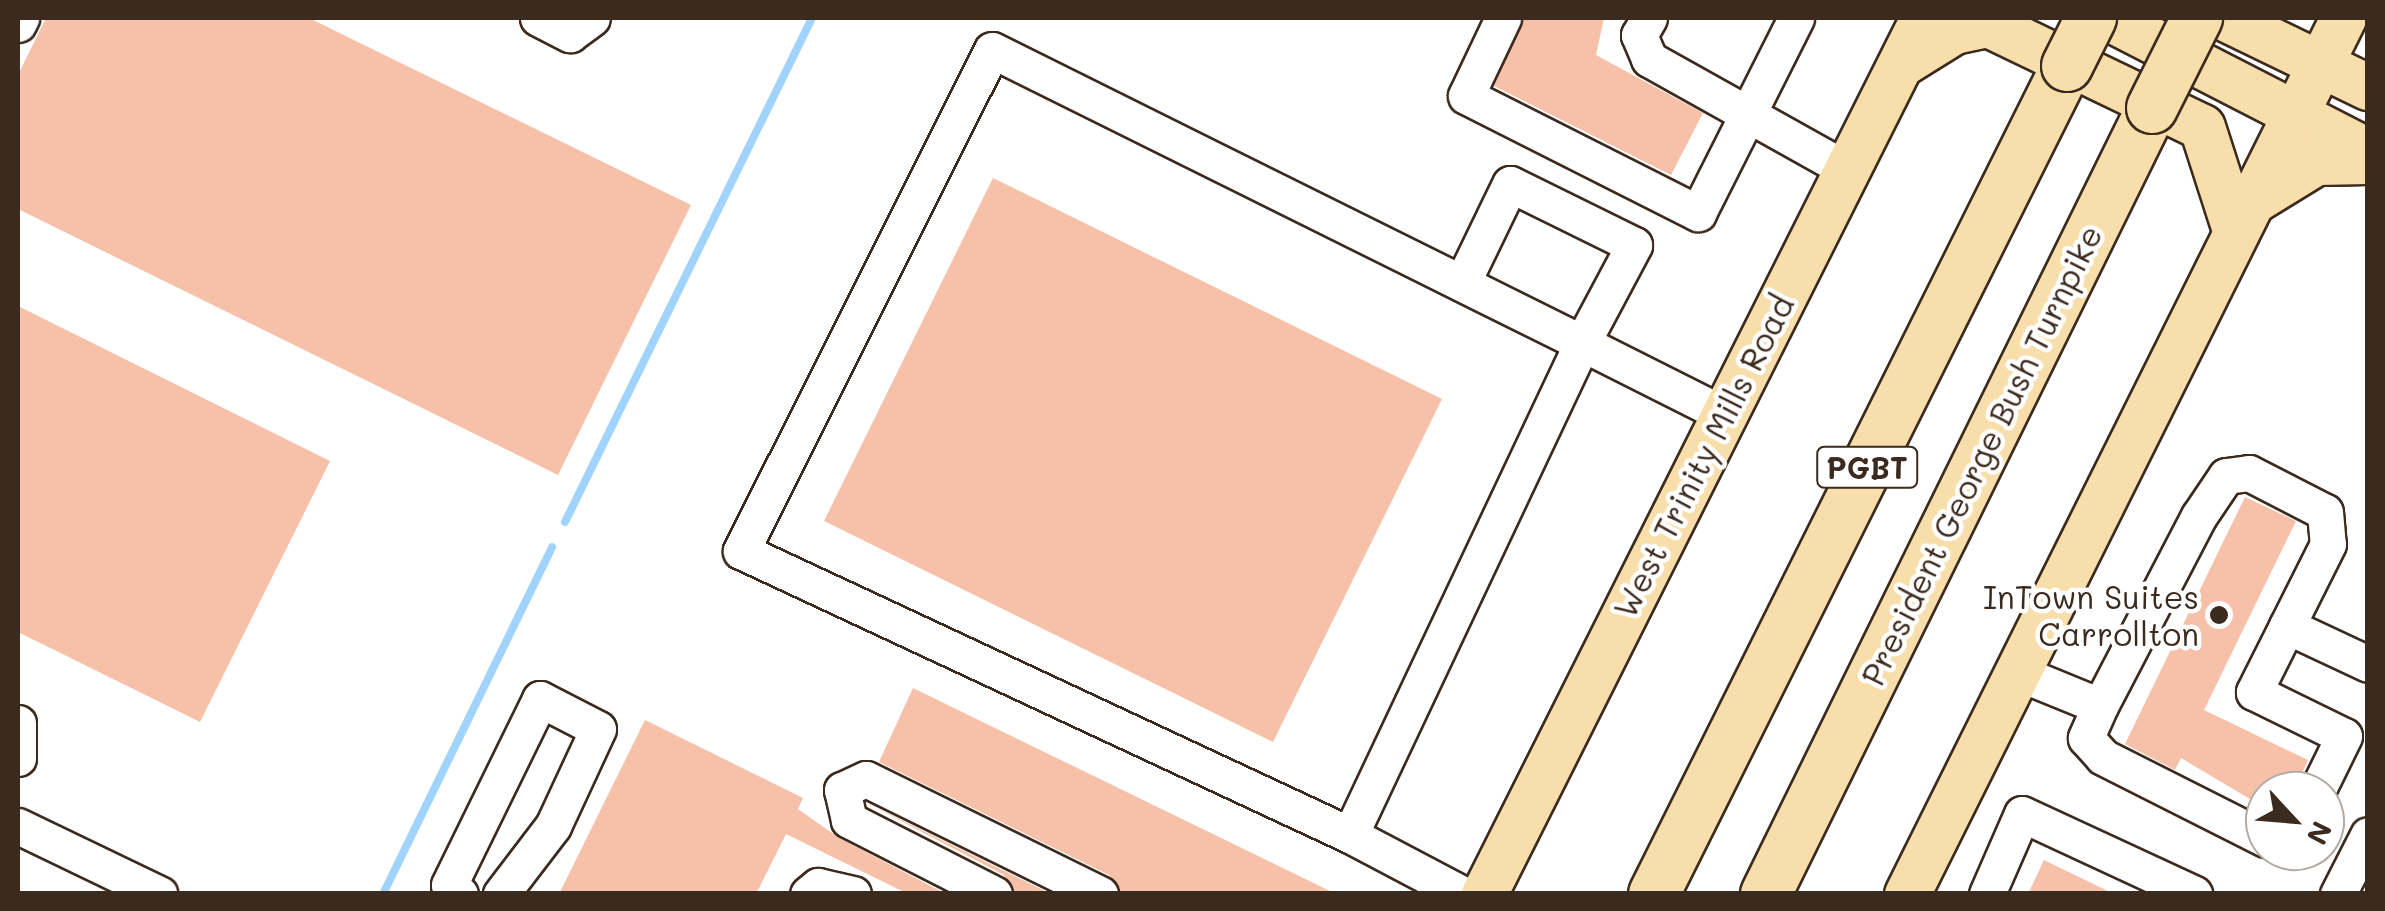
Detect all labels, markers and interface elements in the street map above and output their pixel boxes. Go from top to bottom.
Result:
street label: President George Bush Turnpike [1853,219,2109,691]
street label: West Trinity Mills Road [1605,288,1801,624]
road number: PGBT [1814,442,1920,492]
place label: InTown Suites Carrollton [1983,578,2199,653]
marker: InTown Suites Carrollton [2208,604,2230,626]
north arrow [2245,771,2345,871]
text: N [2299,816,2341,851]

